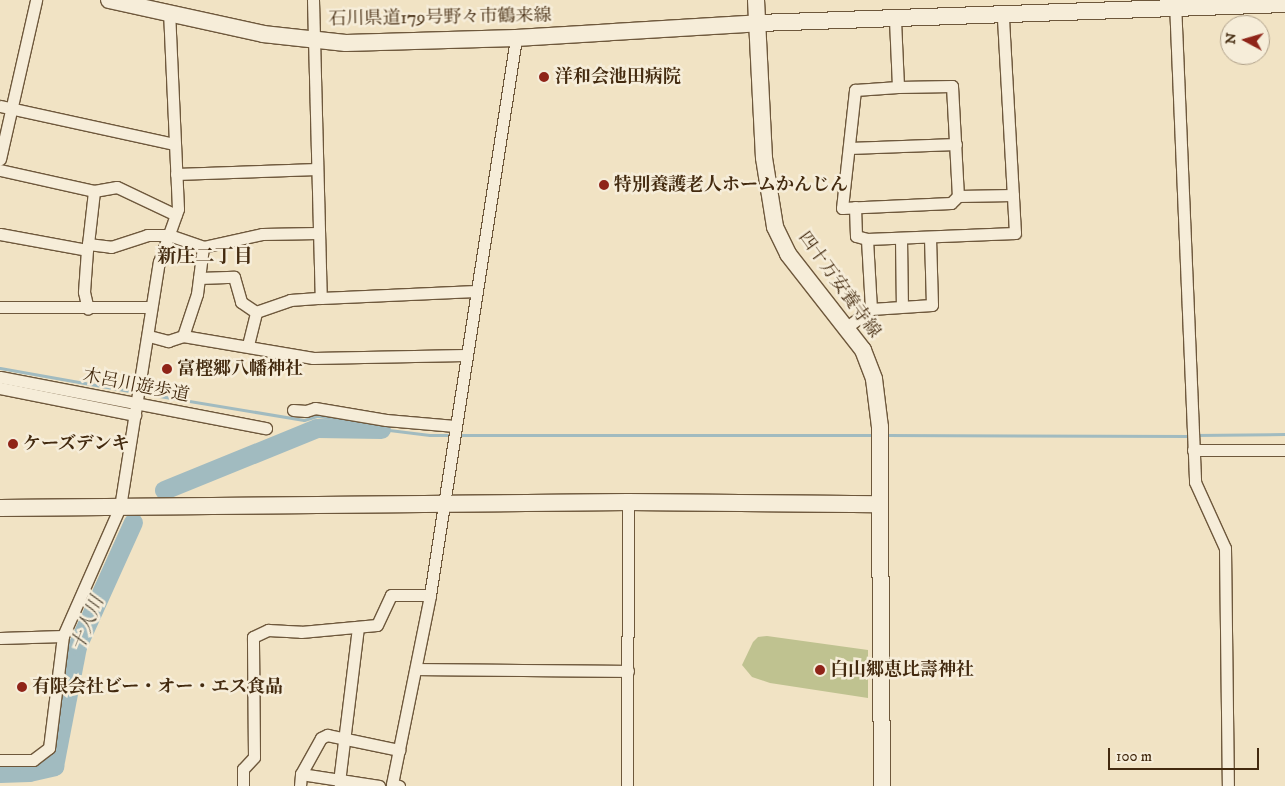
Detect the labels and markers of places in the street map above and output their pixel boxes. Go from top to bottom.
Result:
place label: 洋和会池田病院 [555,66,681,88]
marker: 洋和会池田病院 [537,70,551,84]
place label: 特別養護老人ホームかんじん [614,174,848,196]
marker: 特別養護老人ホームかんじん [598,179,610,191]
place label: 富樫郷八幡神社 [177,358,303,380]
marker: 富樫郷八幡神社 [161,363,173,375]
place label: ケーズデンキ [23,433,131,455]
marker: ケーズデンキ [7,438,19,450]
place label: 白山郷恵比壽神社 [830,659,974,681]
marker: 白山郷恵比壽神社 [814,664,826,676]
place label: 有限会社ビー・オー・エス食品 [32,676,283,698]
marker: 有限会社ビー・オー・エス食品 [16,681,28,693]

